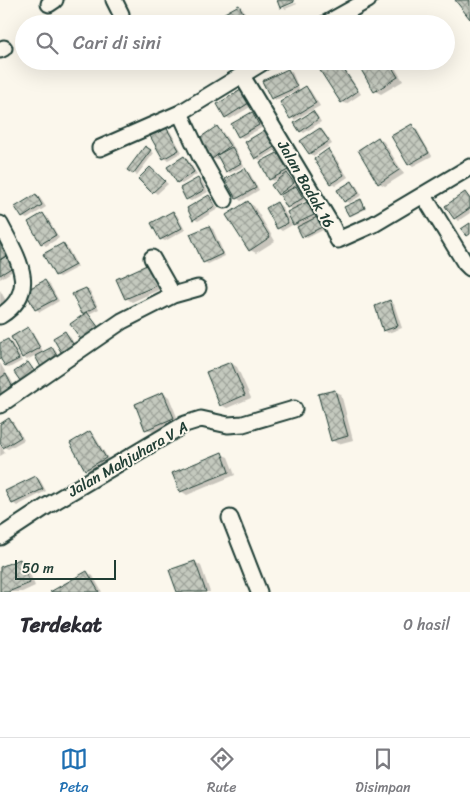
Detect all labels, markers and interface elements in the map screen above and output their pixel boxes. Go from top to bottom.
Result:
search box [15,15,455,70]
text: Cari di sini [73,26,161,59]
icon: search [33,29,61,57]
street label: Jalan Badak 16 [270,134,342,233]
street label: Jalan Mahjuhara V A [62,414,193,505]
text: 50 m [22,556,54,581]
scale bar [15,557,116,580]
text: Terdekat [20,606,102,644]
text: 0 hasil [403,610,450,639]
tab: Peta [59,745,88,800]
tab: Rute [207,745,236,800]
tab: Disimpan [355,745,411,800]

